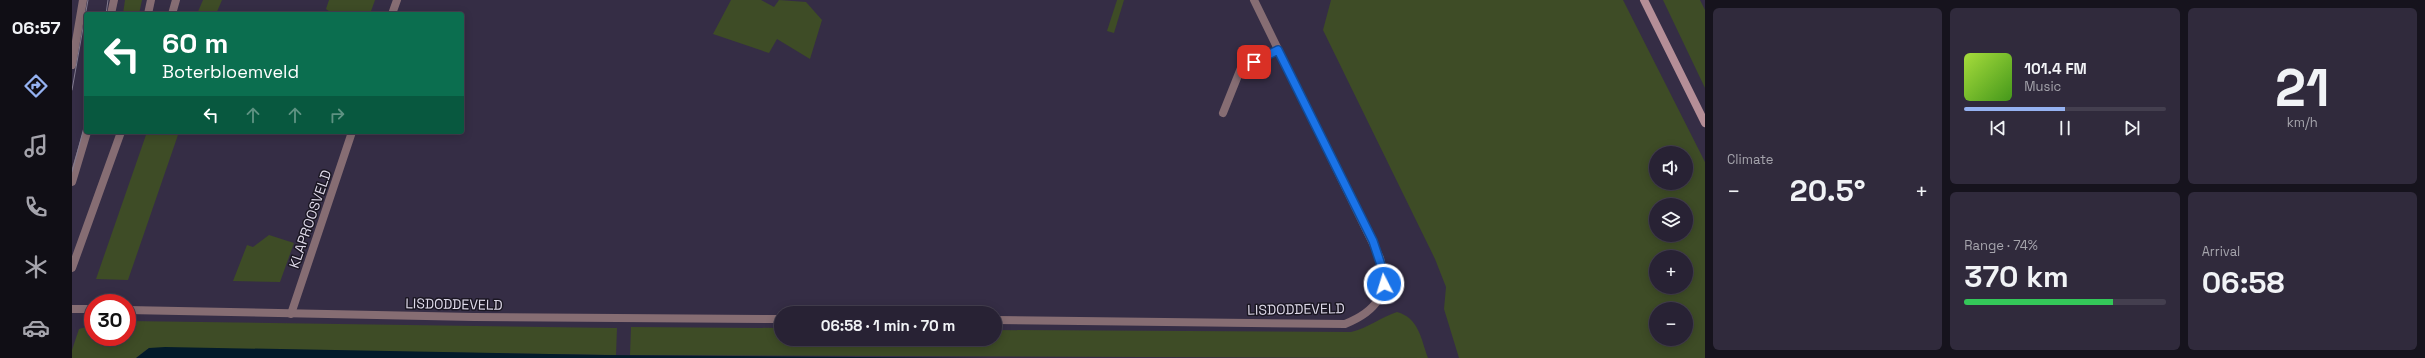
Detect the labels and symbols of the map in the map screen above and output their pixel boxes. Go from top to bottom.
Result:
pin [1237,45,1271,79]
street label: KLAPROOSVELD [285,167,335,271]
position arrow [1363,263,1405,305]
speed limit sign: 30 [84,294,136,346]
street label: LISDODDEVELD [405,294,503,314]
street label: LISDODDEVELD [1247,299,1345,319]

